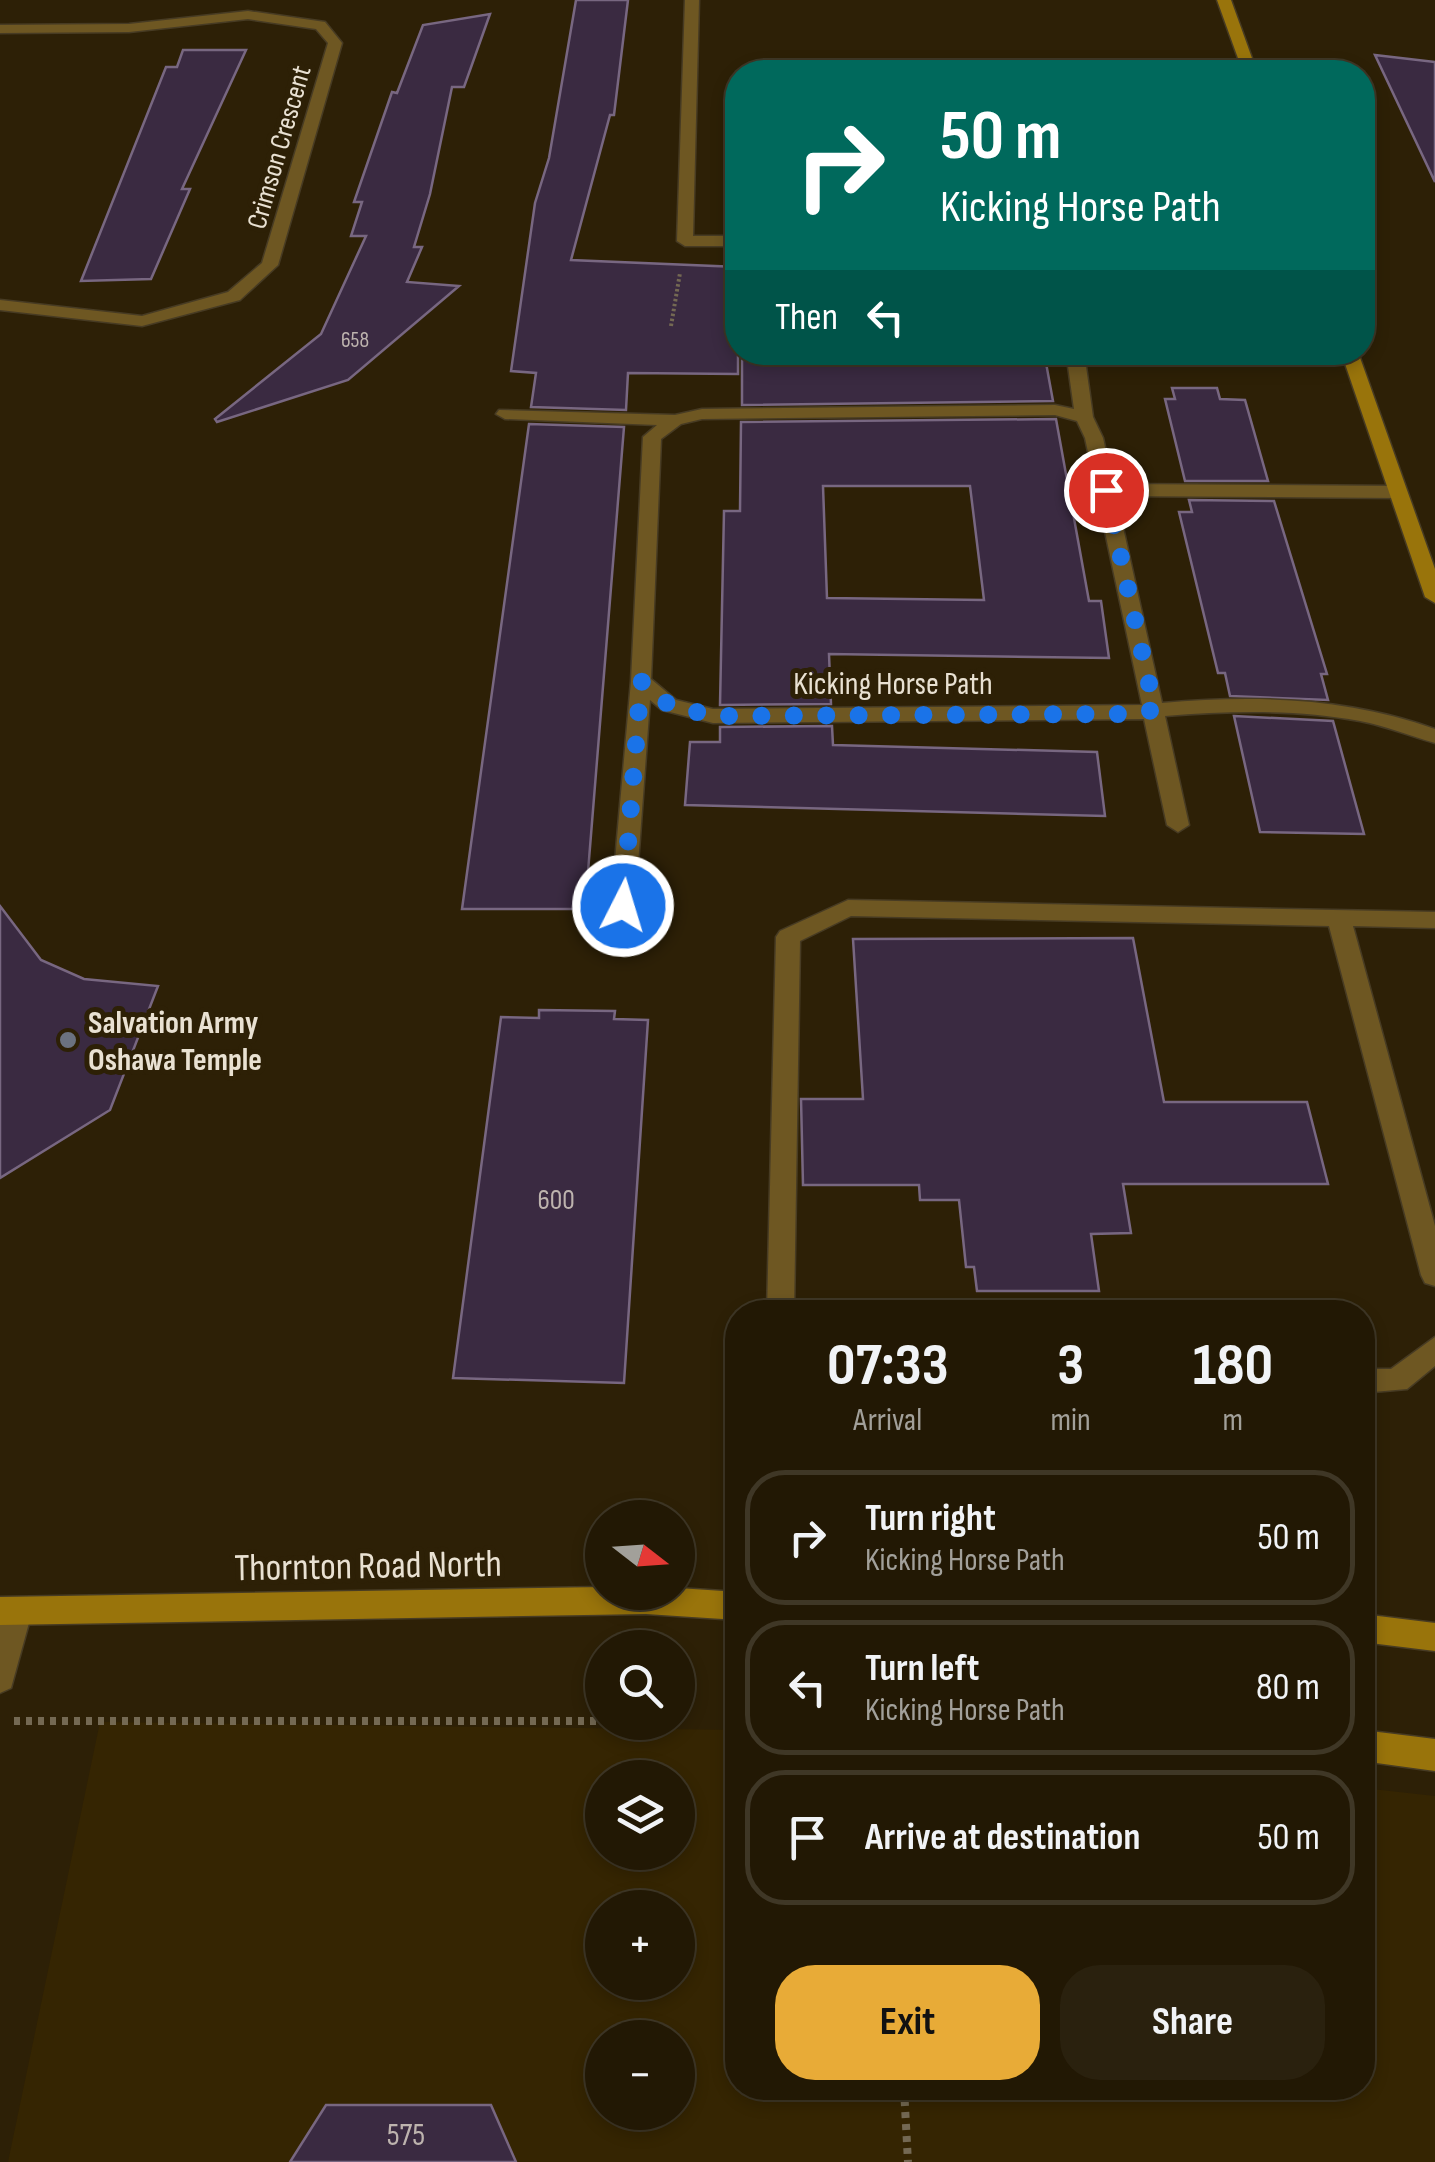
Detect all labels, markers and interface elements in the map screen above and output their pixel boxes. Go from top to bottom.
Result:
street label: Crimson Crescent [240,62,318,233]
text: 50 m [940,95,1061,179]
icon: right [775,100,905,230]
text: Kicking Horse Path [940,180,1221,235]
icon: left [858,290,913,345]
text: Then [775,295,838,340]
house number: 658 [341,327,369,354]
pin [1064,448,1149,533]
icon: arrive [1079,463,1134,518]
street label: Kicking Horse Path [793,665,993,704]
position arrow [571,854,675,958]
place label: Salvation Army Oshawa Temple [88,1004,262,1080]
marker: Salvation Army Oshawa Temple [57,1029,79,1051]
house number: 600 [537,1184,575,1217]
text: 07:33 [827,1330,949,1402]
text: 3 [1057,1330,1084,1402]
text: 180 [1193,1330,1273,1402]
text: Arrival [853,1401,922,1440]
text: min [1050,1401,1091,1440]
text: m [1223,1401,1243,1440]
text: Turn right [865,1496,996,1541]
north arrow [585,1500,695,1610]
map controls [585,1500,695,2130]
icon: right [780,1510,835,1565]
text: 50 m [1257,1515,1320,1560]
text: Kicking Horse Path [865,1541,1065,1580]
street label: Thornton Road North [234,1542,502,1591]
button: search [585,1630,695,1740]
text: Turn left [865,1646,979,1691]
icon: left [780,1660,835,1715]
text: 80 m [1256,1665,1320,1710]
text: Kicking Horse Path [865,1691,1065,1730]
button: layers [585,1760,695,1870]
icon: arrive [780,1810,835,1865]
text: Arrive at destination [865,1815,1140,1860]
text: 50 m [1257,1815,1320,1860]
button: + [585,1890,695,2000]
button: Exit [775,1965,1040,2080]
button: Share [1060,1965,1325,2080]
button: − [585,2020,695,2130]
house number: 575 [387,2116,425,2155]

